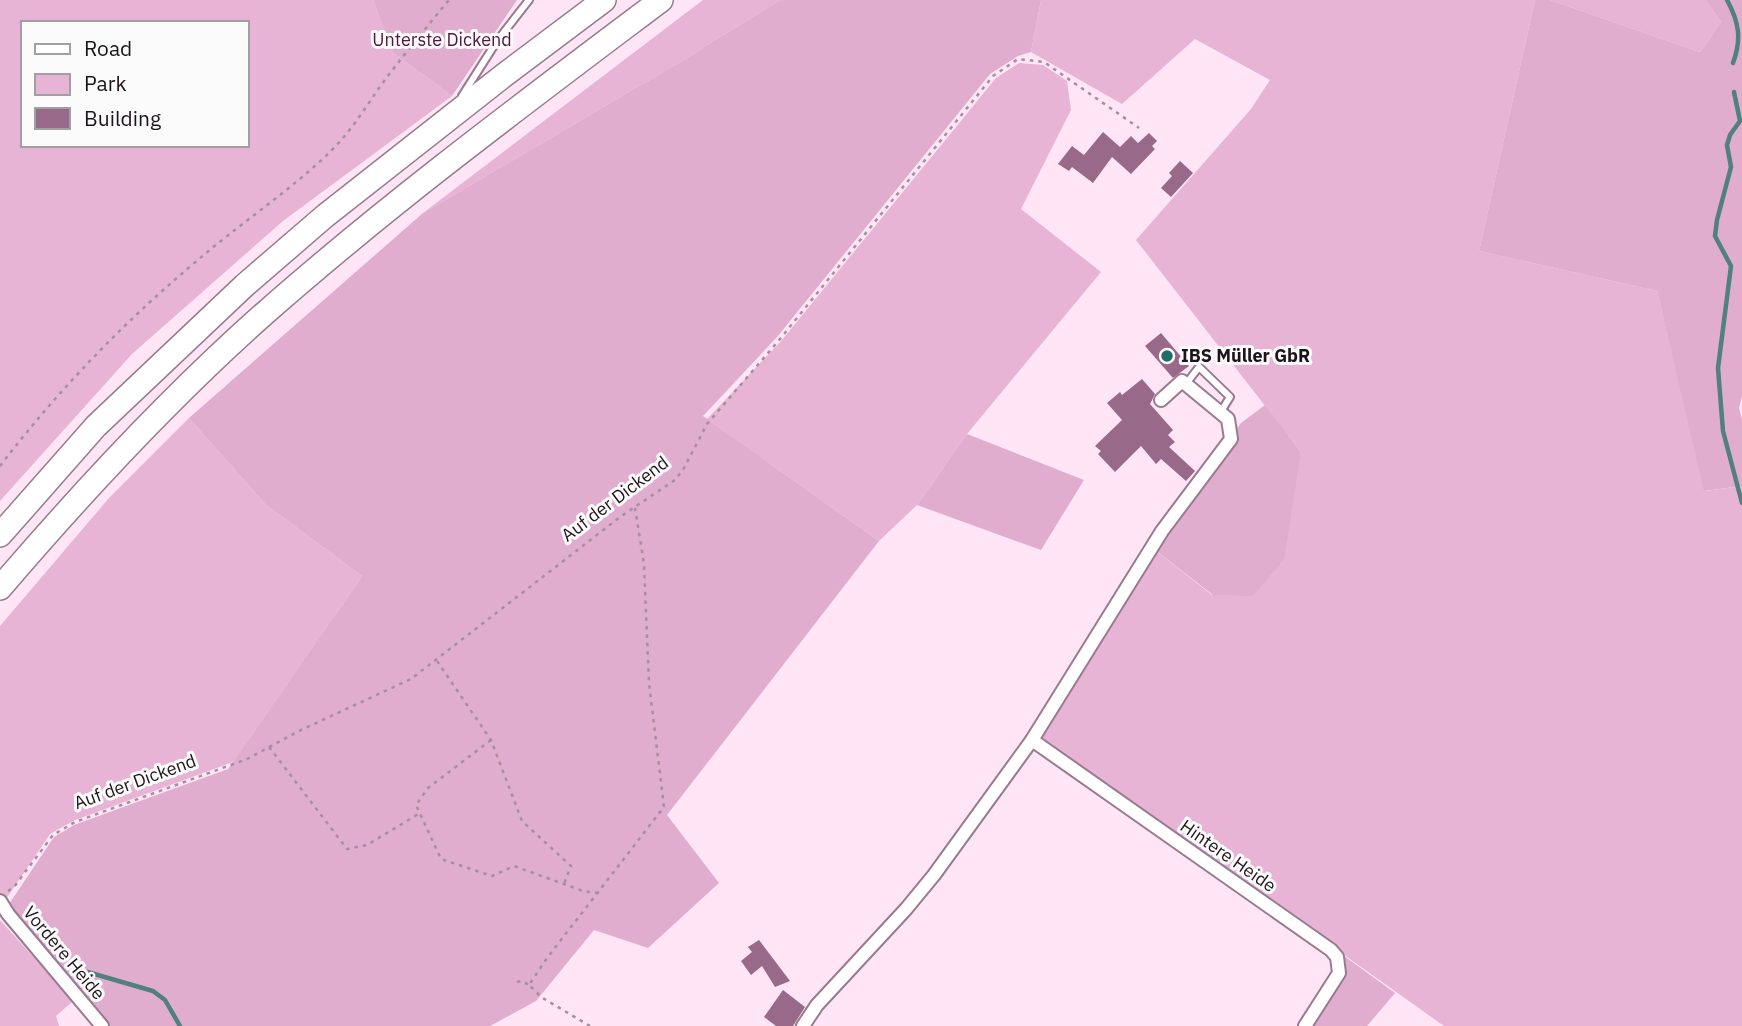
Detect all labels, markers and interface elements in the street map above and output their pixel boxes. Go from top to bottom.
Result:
legend [21,21,248,147]
park label: Unterste Dickend [372,28,512,51]
text: Road [84,34,132,62]
text: Park [84,69,127,97]
text: Building [84,104,161,132]
place label: IBS Müller GbR [1181,344,1310,367]
marker: IBS Müller GbR [1159,348,1175,364]
street label: Auf der Dickend [557,451,673,546]
street label: Auf der Dickend [71,749,199,814]
street label: Hintere Heide [1176,814,1281,897]
street label: Vordere Heide [18,901,110,1004]

